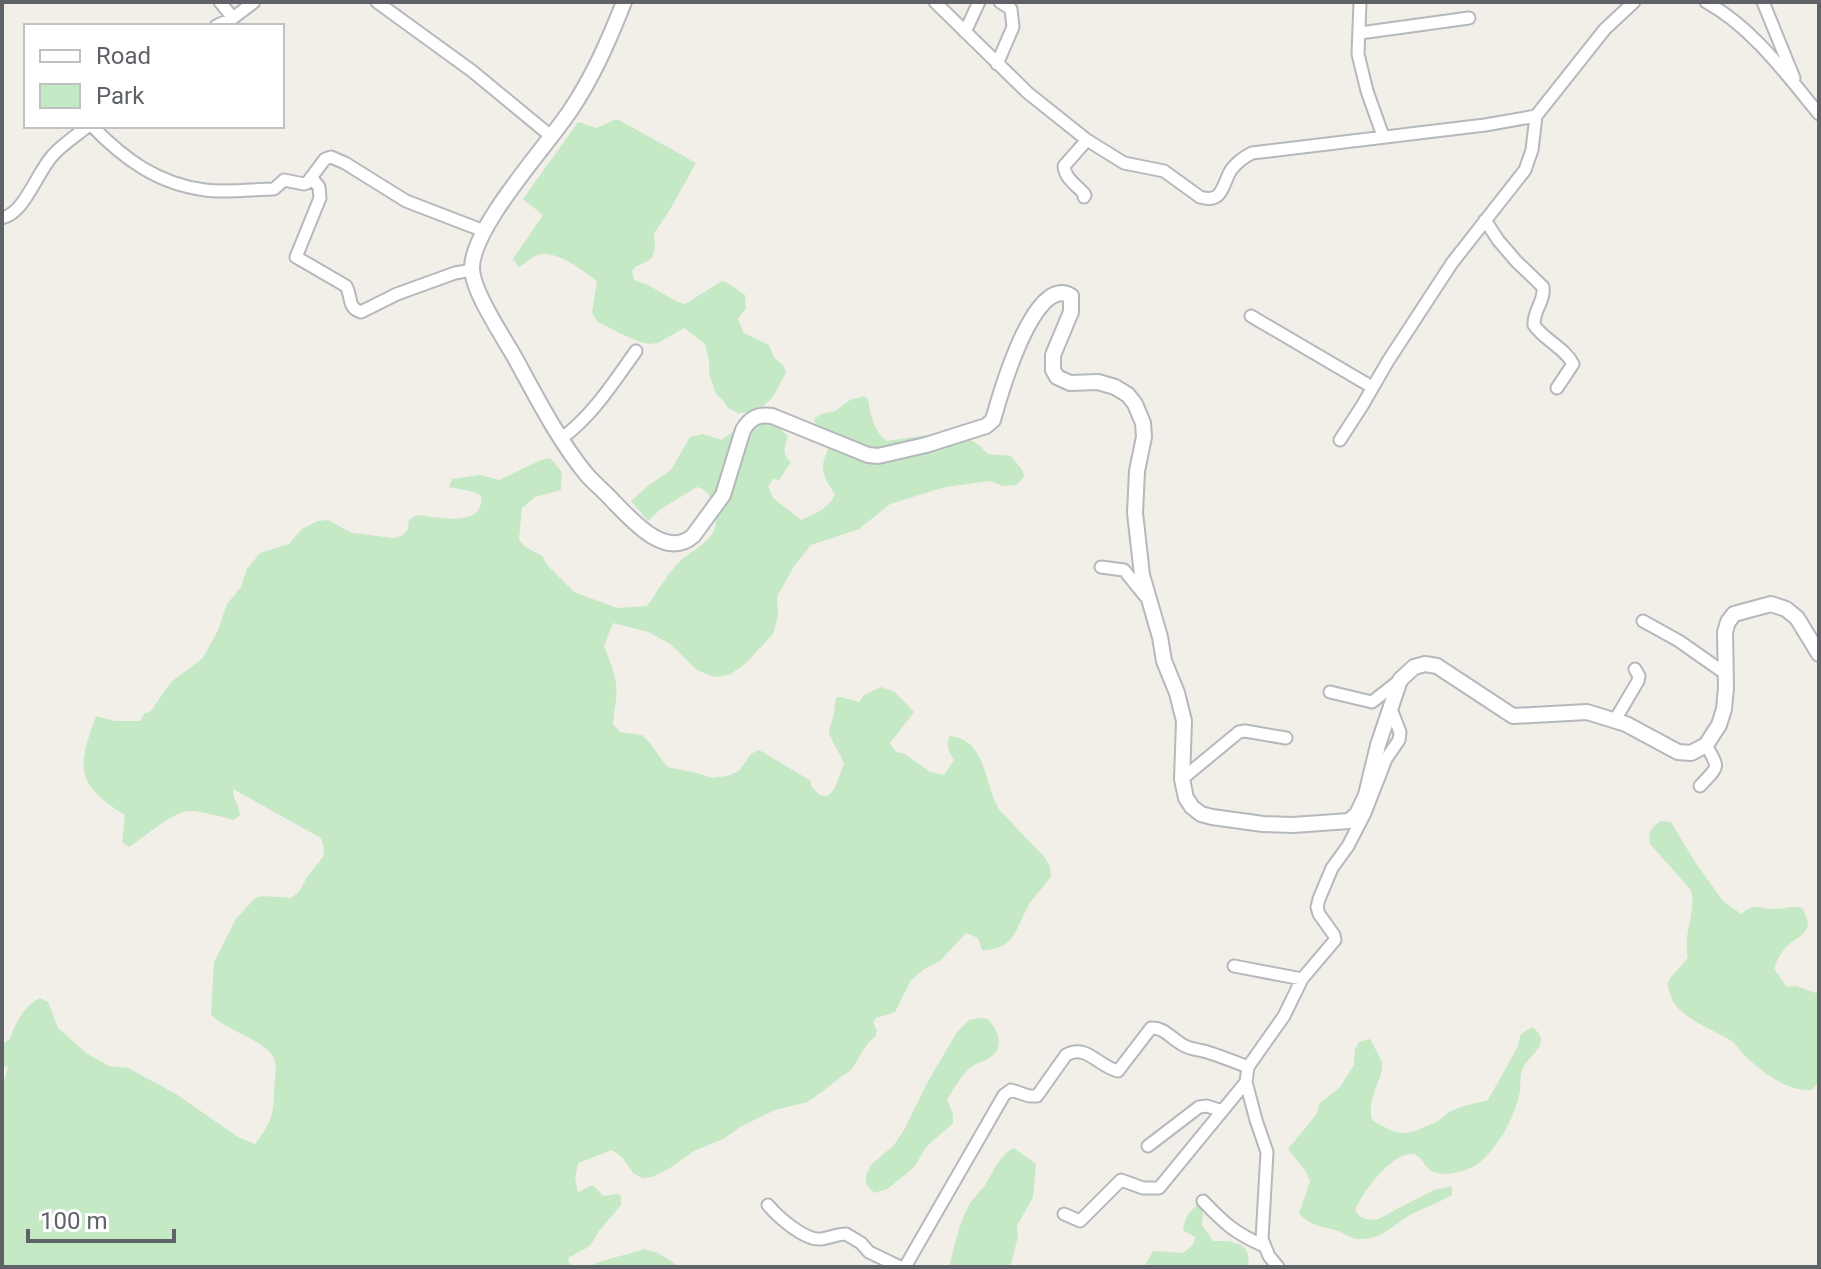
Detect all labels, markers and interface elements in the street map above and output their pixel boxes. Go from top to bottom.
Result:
legend [24,24,284,128]
text: Road [96,42,151,70]
text: Park [96,82,145,110]
scale bar [28,1193,174,1243]
text: 100 m [40,1207,107,1235]

